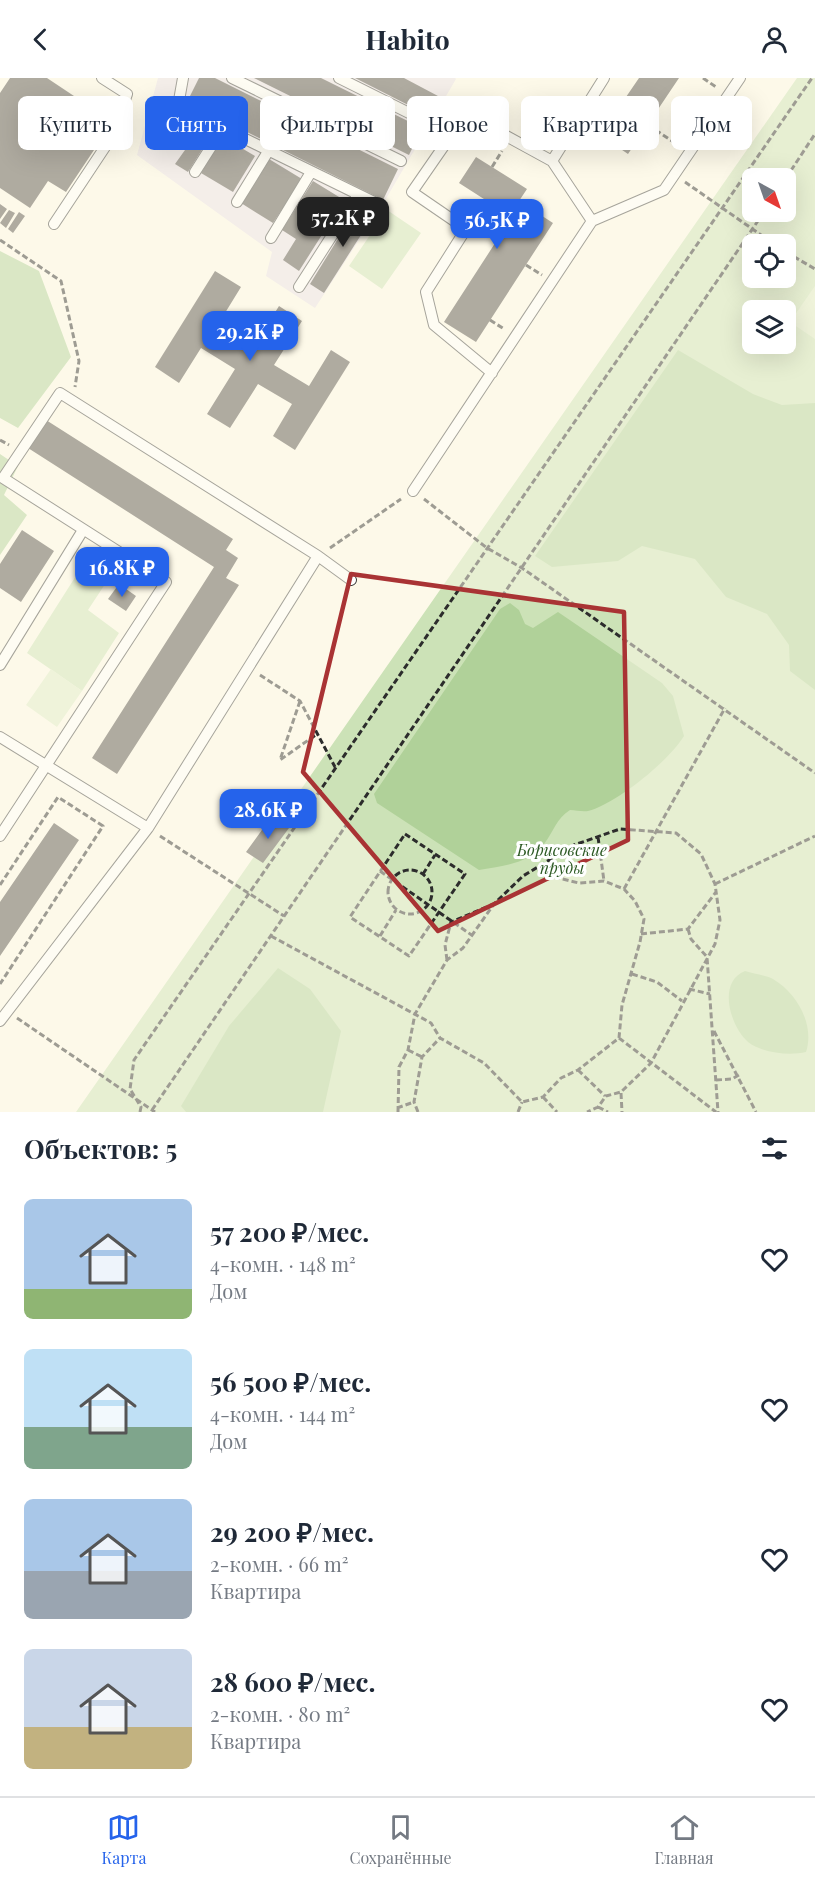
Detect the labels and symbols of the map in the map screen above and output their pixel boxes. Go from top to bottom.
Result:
north arrow [742,168,796,222]
pin: 57.2K ₽ [288,197,398,248]
pin: 56.5K ₽ [442,199,552,250]
pin: 29.2K ₽ [195,311,305,362]
pin: 16.8K ₽ [67,547,177,598]
pin: 28.6K ₽ [213,789,323,840]
park label: Борисовские пруды [516,839,607,878]

